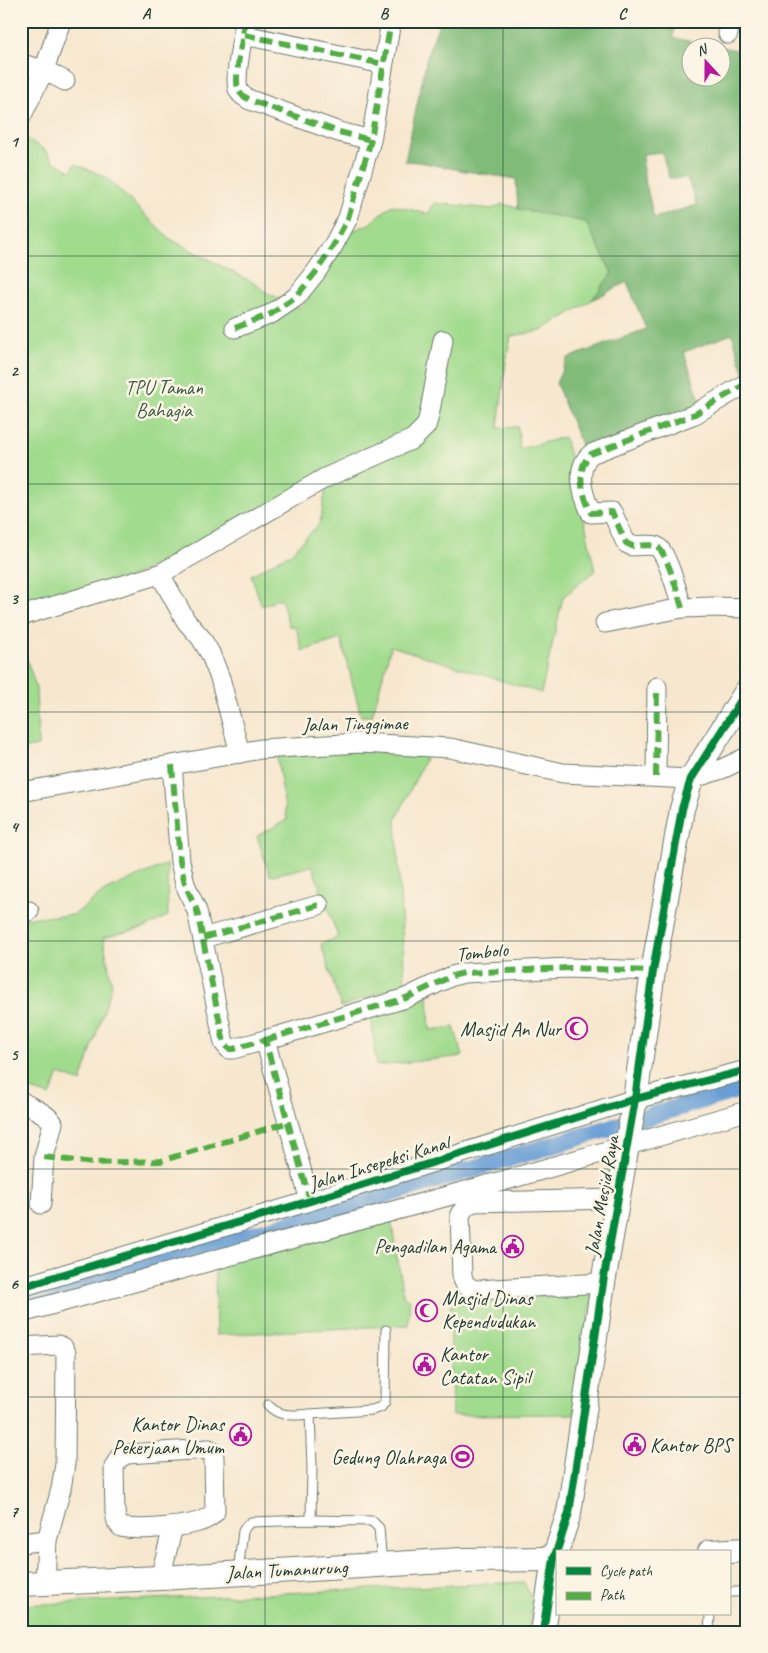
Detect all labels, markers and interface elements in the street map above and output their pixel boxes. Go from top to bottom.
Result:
text: A [142,4,152,24]
text: B [380,4,390,24]
text: C [618,4,628,24]
north arrow [680,38,730,88]
text: N [694,40,711,60]
text: 1 [10,132,19,152]
text: 2 [10,361,19,381]
park label: TPU Taman Bahagia [125,375,204,423]
text: 3 [10,589,19,609]
street label: Jalan Tinggimae [301,711,409,737]
text: 4 [10,817,19,837]
street label: Tombolo [455,937,510,967]
place label: Masjid An Nur [460,1017,563,1042]
mosque icon: Masjid An Nur [565,1017,589,1041]
text: 5 [11,1045,20,1065]
street label: Jalan Insepeksi Kanal [305,1129,456,1197]
street label: Jalan Mesjid Raya [579,1132,625,1259]
place label: Pengadilan Agama [374,1234,498,1259]
public building icon: Pengadilan Agama [500,1234,524,1258]
text: 6 [10,1274,19,1294]
place label: Masjid Dinas Kependudukan [442,1286,536,1334]
mosque icon: Masjid Dinas Kependudukan [414,1298,438,1322]
place label: Kantor Catatan Sipil [440,1342,534,1390]
public building icon: Kantor Catatan Sipil [412,1353,436,1377]
place label: Kantor Dinas Pekerjaan Umum [112,1412,226,1460]
public building icon: Kantor Dinas Pekerjaan Umum [228,1423,252,1447]
public building icon: Kantor BPS [622,1433,646,1457]
place label: Kantor BPS [650,1433,735,1458]
place label: Gedung Olahraga [332,1445,448,1470]
sports icon: Gedung Olahraga [450,1445,474,1469]
text: 7 [10,1502,19,1522]
legend [556,1550,730,1616]
street label: Jalan Tumanurung [224,1554,349,1586]
text: Cycle path [600,1562,652,1581]
text: Path [600,1586,626,1605]

